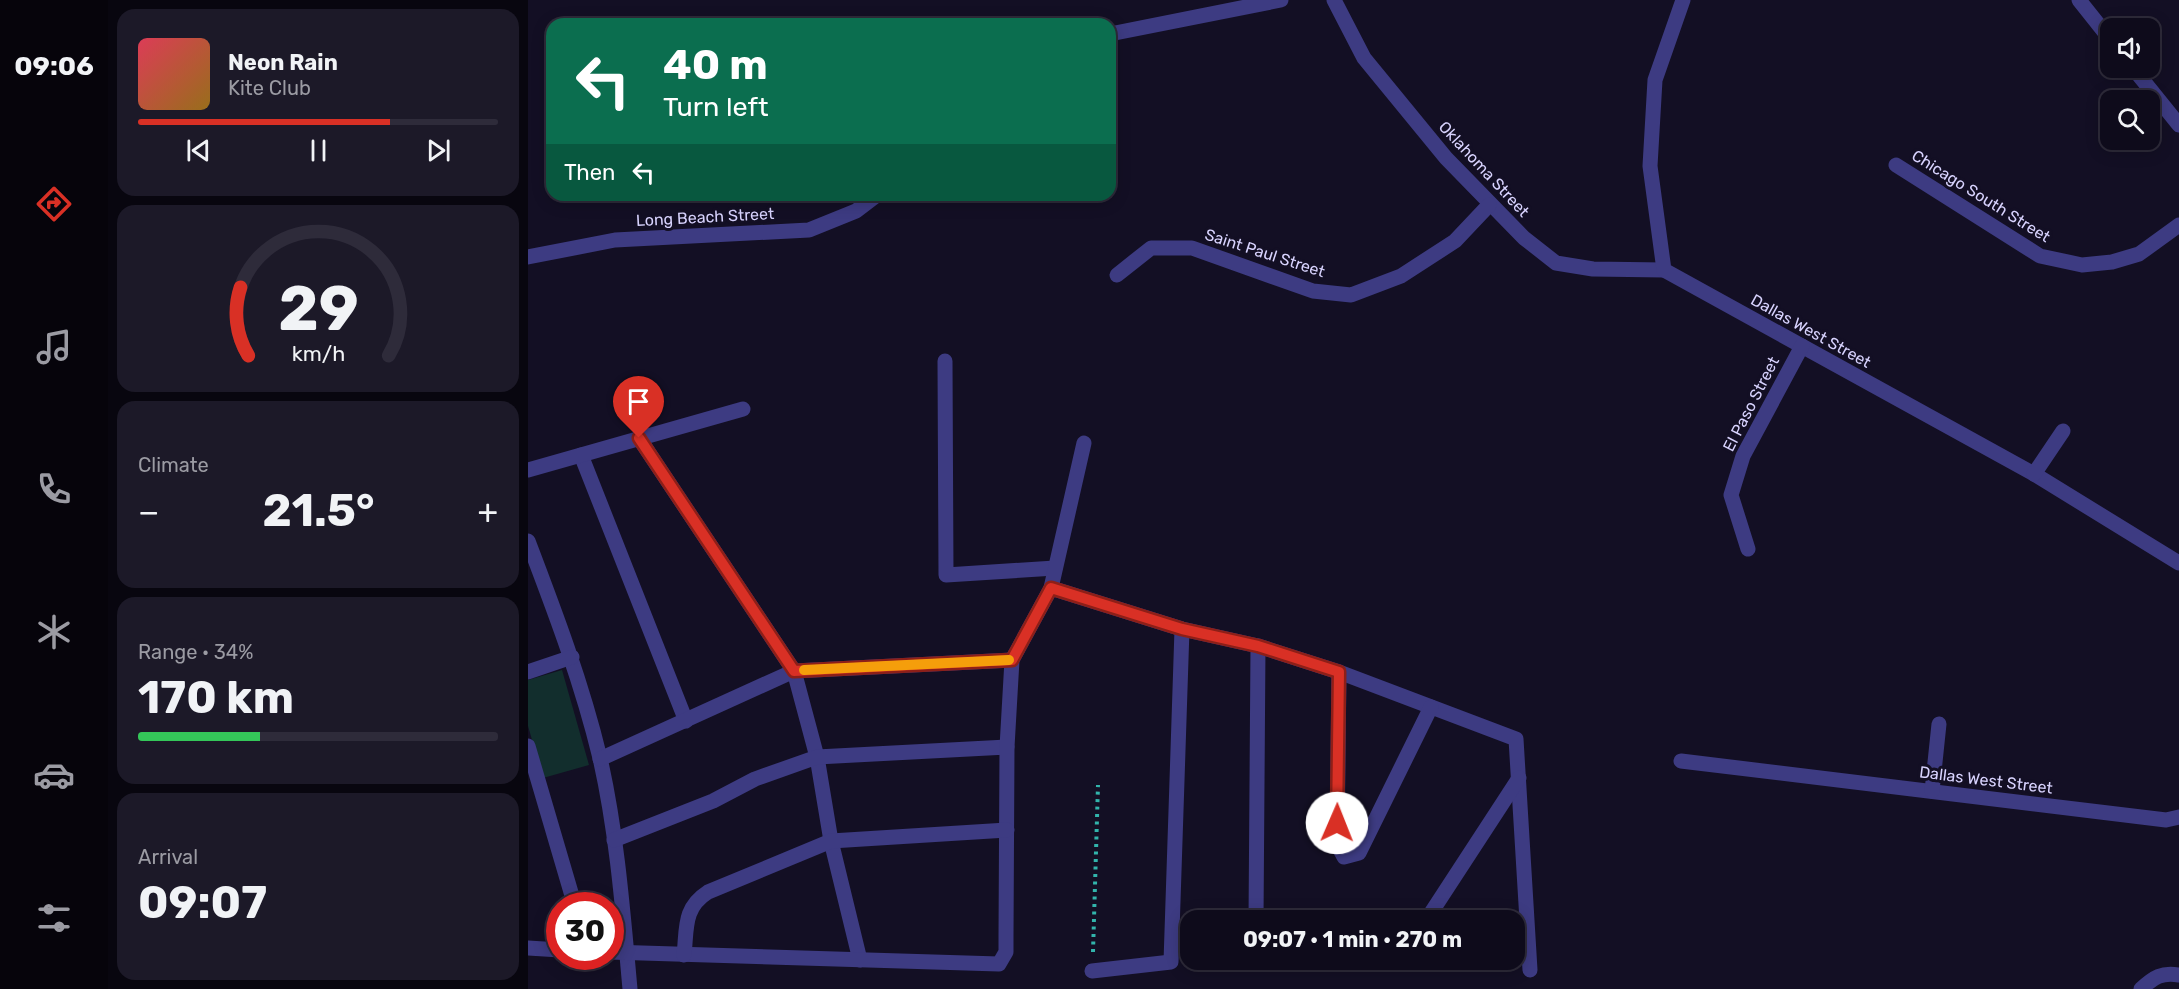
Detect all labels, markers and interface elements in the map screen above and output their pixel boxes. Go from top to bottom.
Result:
map controls [2100,18,2160,150]
button: sound [2100,18,2160,78]
text: 40 m [663,40,768,90]
icon: left [564,42,642,120]
text: Neon Rain [228,49,338,76]
text: 09:06 [14,50,94,82]
text: Kite Club [228,76,311,100]
button: search [2100,90,2160,150]
text: Turn left [663,91,768,123]
street label: Oklahoma Street [1435,117,1533,221]
icon: previous [182,134,215,167]
icon: pause [302,134,335,167]
icon: next [422,134,455,167]
street label: Chicago South Street [1908,146,2054,246]
icon: left [627,156,660,189]
text: Then [564,159,615,186]
icon: directions [33,183,75,225]
street label: Long Beach Street [635,204,775,230]
street label: Saint Paul Street [1203,225,1327,281]
text: 29 [278,272,358,346]
street label: Dallas West Street [1748,290,1874,372]
icon: music [33,326,75,368]
text: km/h [291,341,345,366]
street label: El Paso Street [1719,353,1783,455]
pin [613,376,664,438]
icon: arrive [622,385,655,418]
text: Climate [138,453,209,477]
icon: phone [33,468,75,510]
text: 21.5° [262,484,374,537]
text: − [138,492,159,531]
text: + [477,492,498,531]
icon: climate [33,611,75,653]
text: Range · 34% [138,640,253,664]
text: 170 km [138,671,294,724]
icon: car [33,754,75,796]
street label: Dallas West Street [1918,762,2054,798]
position arrow [1305,791,1369,855]
text: Arrival [138,845,198,869]
text: 09:07 [138,876,267,929]
speed limit sign: 30 [546,892,624,970]
icon: filters [33,897,75,939]
text: 09:07 · 1 min · 270 m [1243,926,1462,953]

